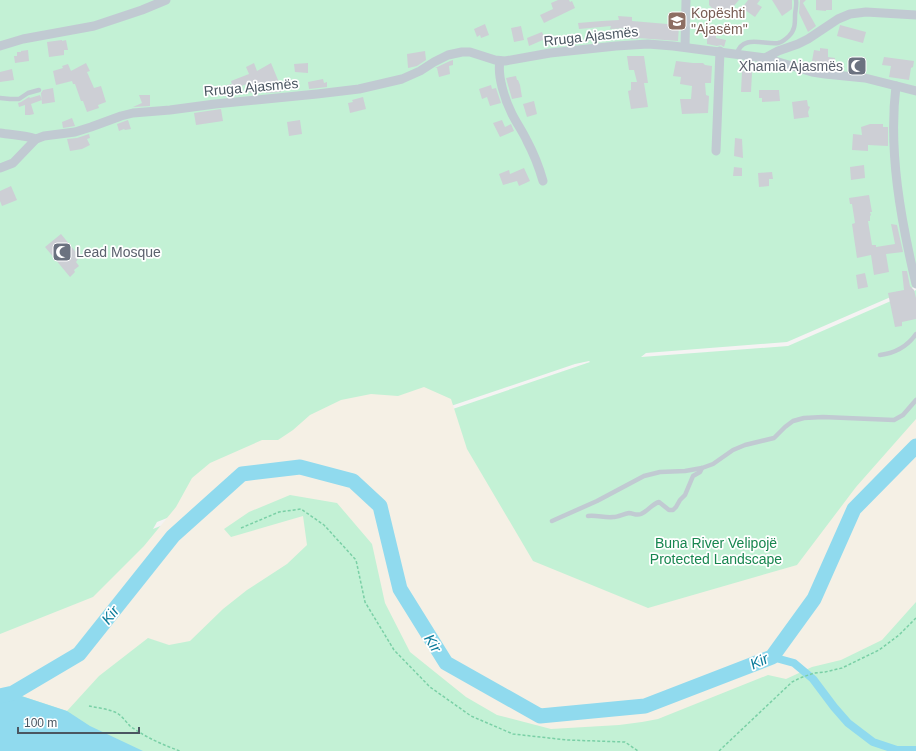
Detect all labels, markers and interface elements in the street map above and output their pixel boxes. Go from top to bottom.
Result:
place label: Kopështi "Ajasëm" [691,5,748,37]
school or university icon: Kopështi "Ajasëm" [666,10,688,32]
street label: Rruga Ajasmës [543,23,639,49]
mosque icon: Xhamia Ajasmës [846,55,868,77]
place label: Xhamia Ajasmës [739,58,843,74]
street label: Rruga Ajasmës [203,75,299,99]
mosque icon: Lead Mosque [51,241,73,263]
place label: Lead Mosque [76,244,161,260]
park label: Buna River Velipojë Protected Landscape [650,535,782,567]
water label: Kir [98,602,123,627]
water label: Kir [421,631,446,656]
water label: Kir [747,649,772,673]
scale bar [18,709,139,735]
text: 100 m [24,716,57,730]

